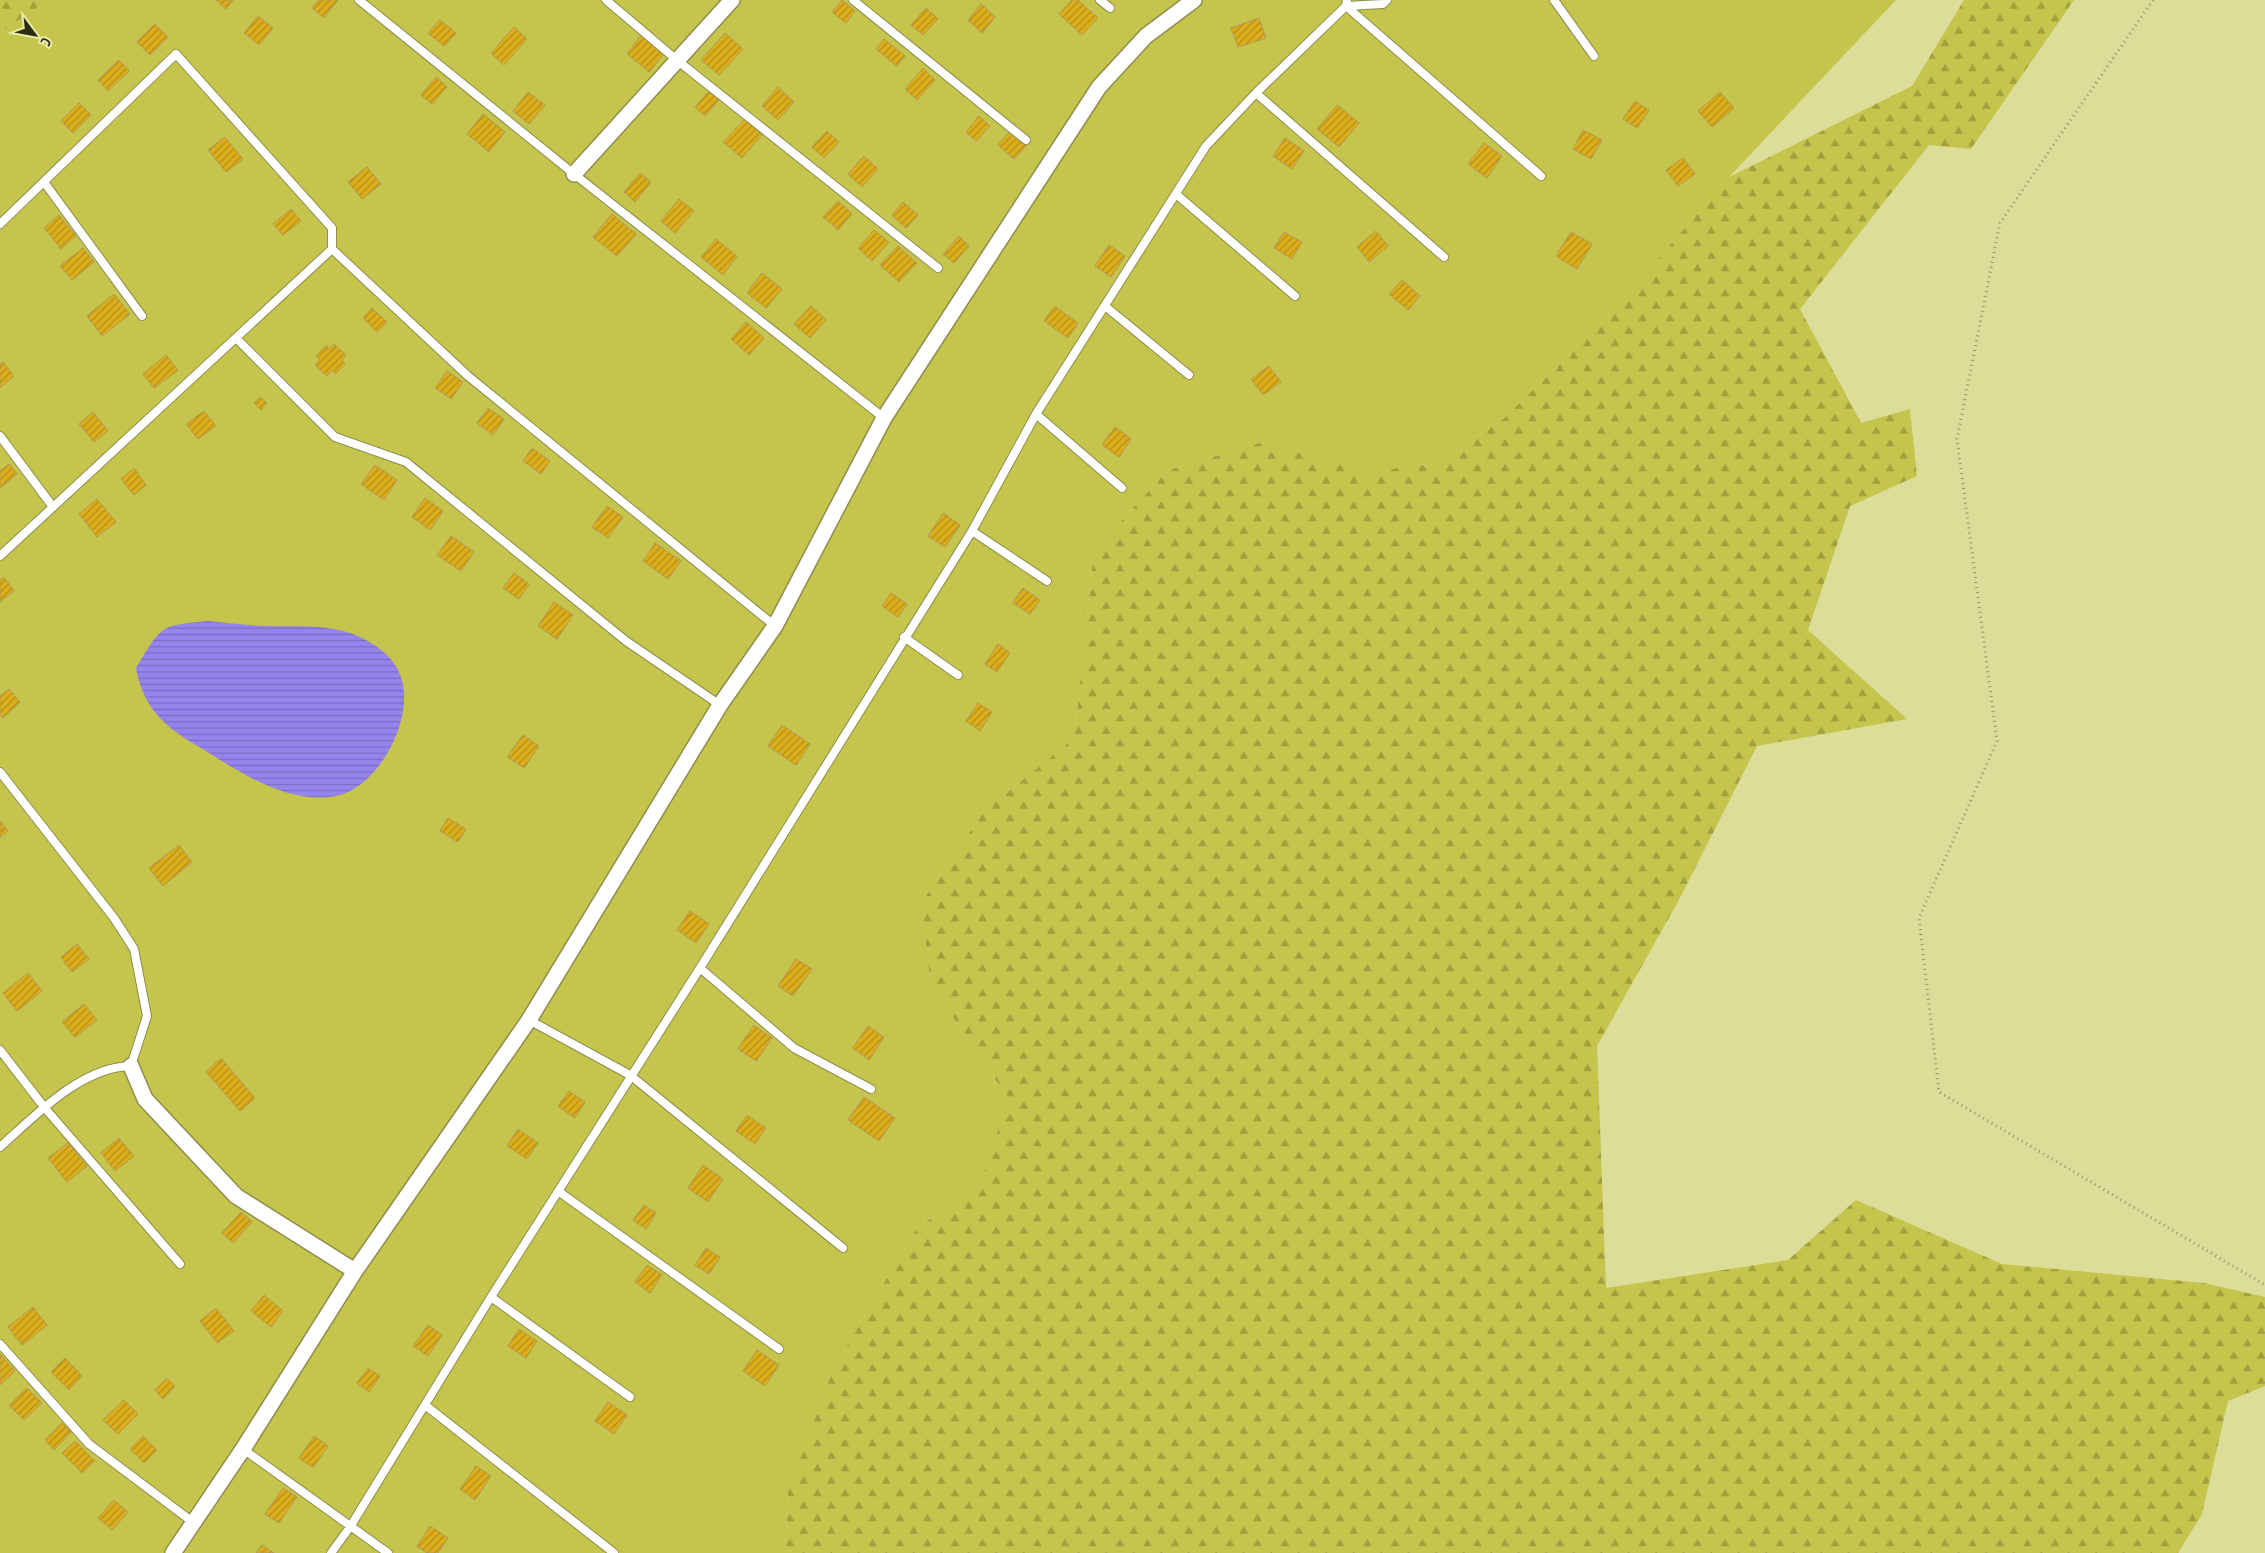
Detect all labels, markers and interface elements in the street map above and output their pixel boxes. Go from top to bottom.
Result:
north arrow [10,10,60,60]
text: С [36,34,55,50]

